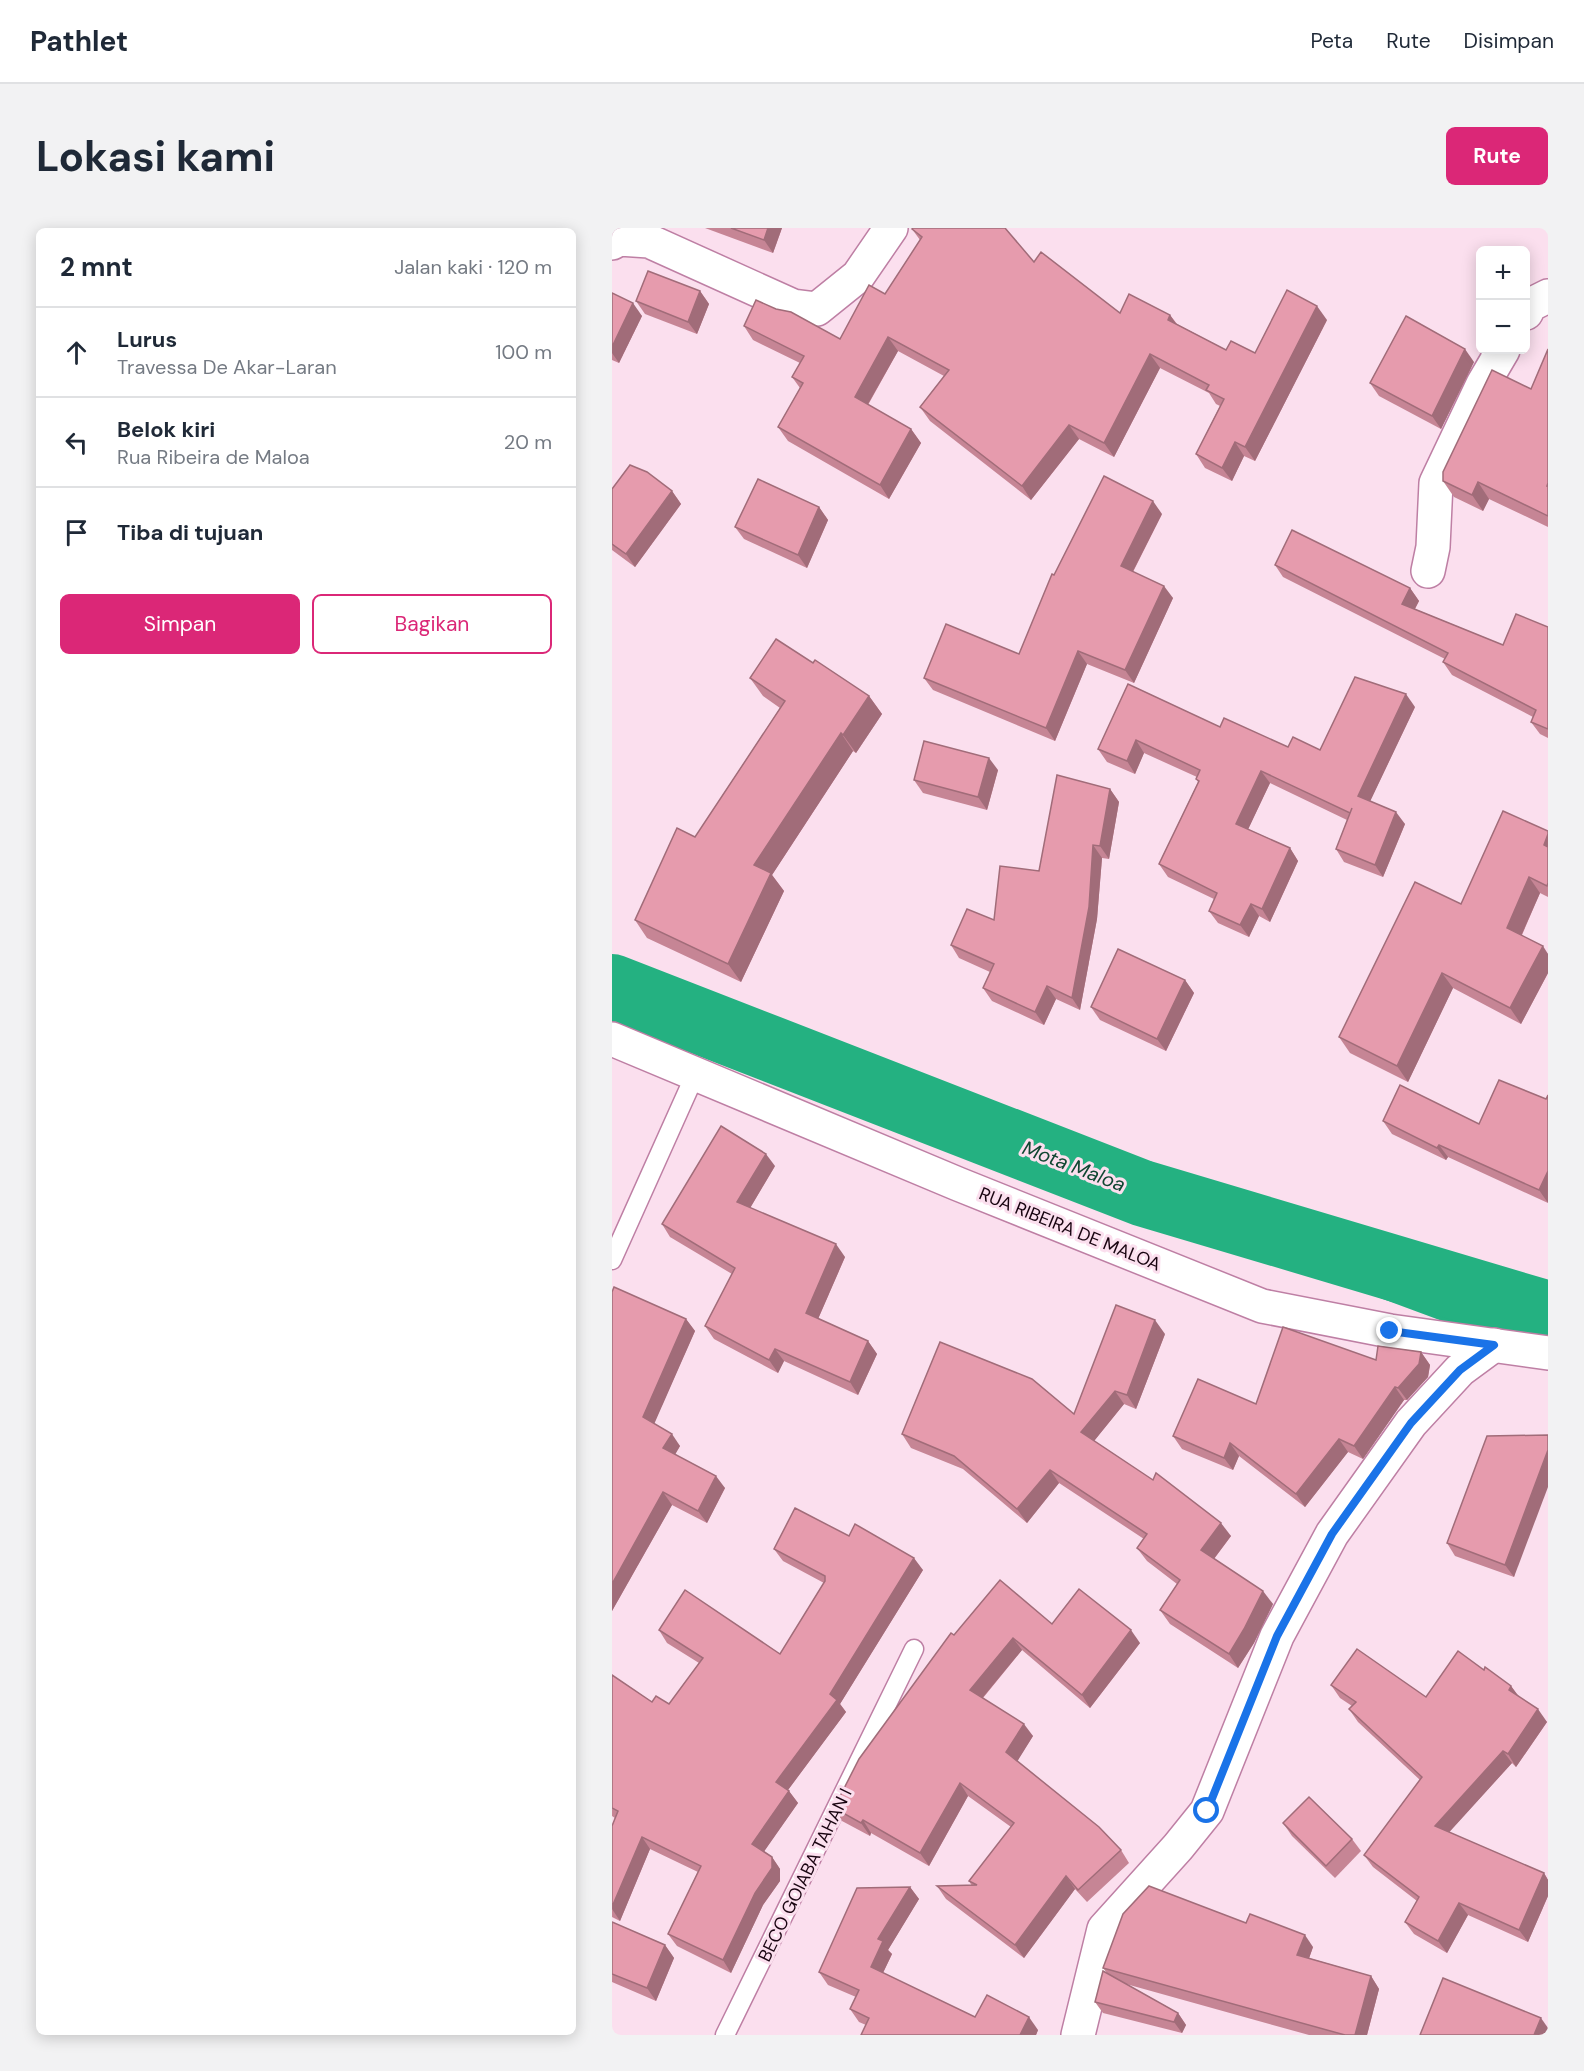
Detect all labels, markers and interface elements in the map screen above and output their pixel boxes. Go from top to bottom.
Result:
text: Pathlet [30,23,128,60]
text: Peta [1310,27,1353,55]
text: Rute [1386,27,1431,55]
text: Disimpan [1464,27,1554,55]
button: Rute [1446,127,1548,185]
text: Lokasi kami [36,129,275,184]
map controls [1476,246,1530,354]
button: + [1476,246,1530,300]
text: 2 mnt [60,250,133,284]
text: Jalan kaki · 120 m [394,254,552,280]
button: − [1476,300,1530,354]
text: Lurus [117,325,177,354]
icon: ahead [60,336,93,369]
text: 100 m [495,339,552,365]
text: Travessa De Akar-Laran [117,354,337,380]
text: Belok kiri [117,415,215,444]
icon: left [60,426,93,459]
text: 20 m [504,429,552,455]
text: Rua Ribeira de Maloa [117,444,310,470]
icon: arrive [60,516,93,549]
text: Tiba di tujuan [117,518,263,547]
button: Simpan [60,594,300,654]
button: Bagikan [312,594,552,654]
water label: Mota Maloa [1019,1134,1129,1198]
street label: RUA RIBEIRA DE MALOA [976,1182,1164,1276]
route end [1376,1317,1402,1343]
street label: BECO GOIABA TAHAN I [753,1784,857,1966]
route start [1193,1797,1219,1823]

